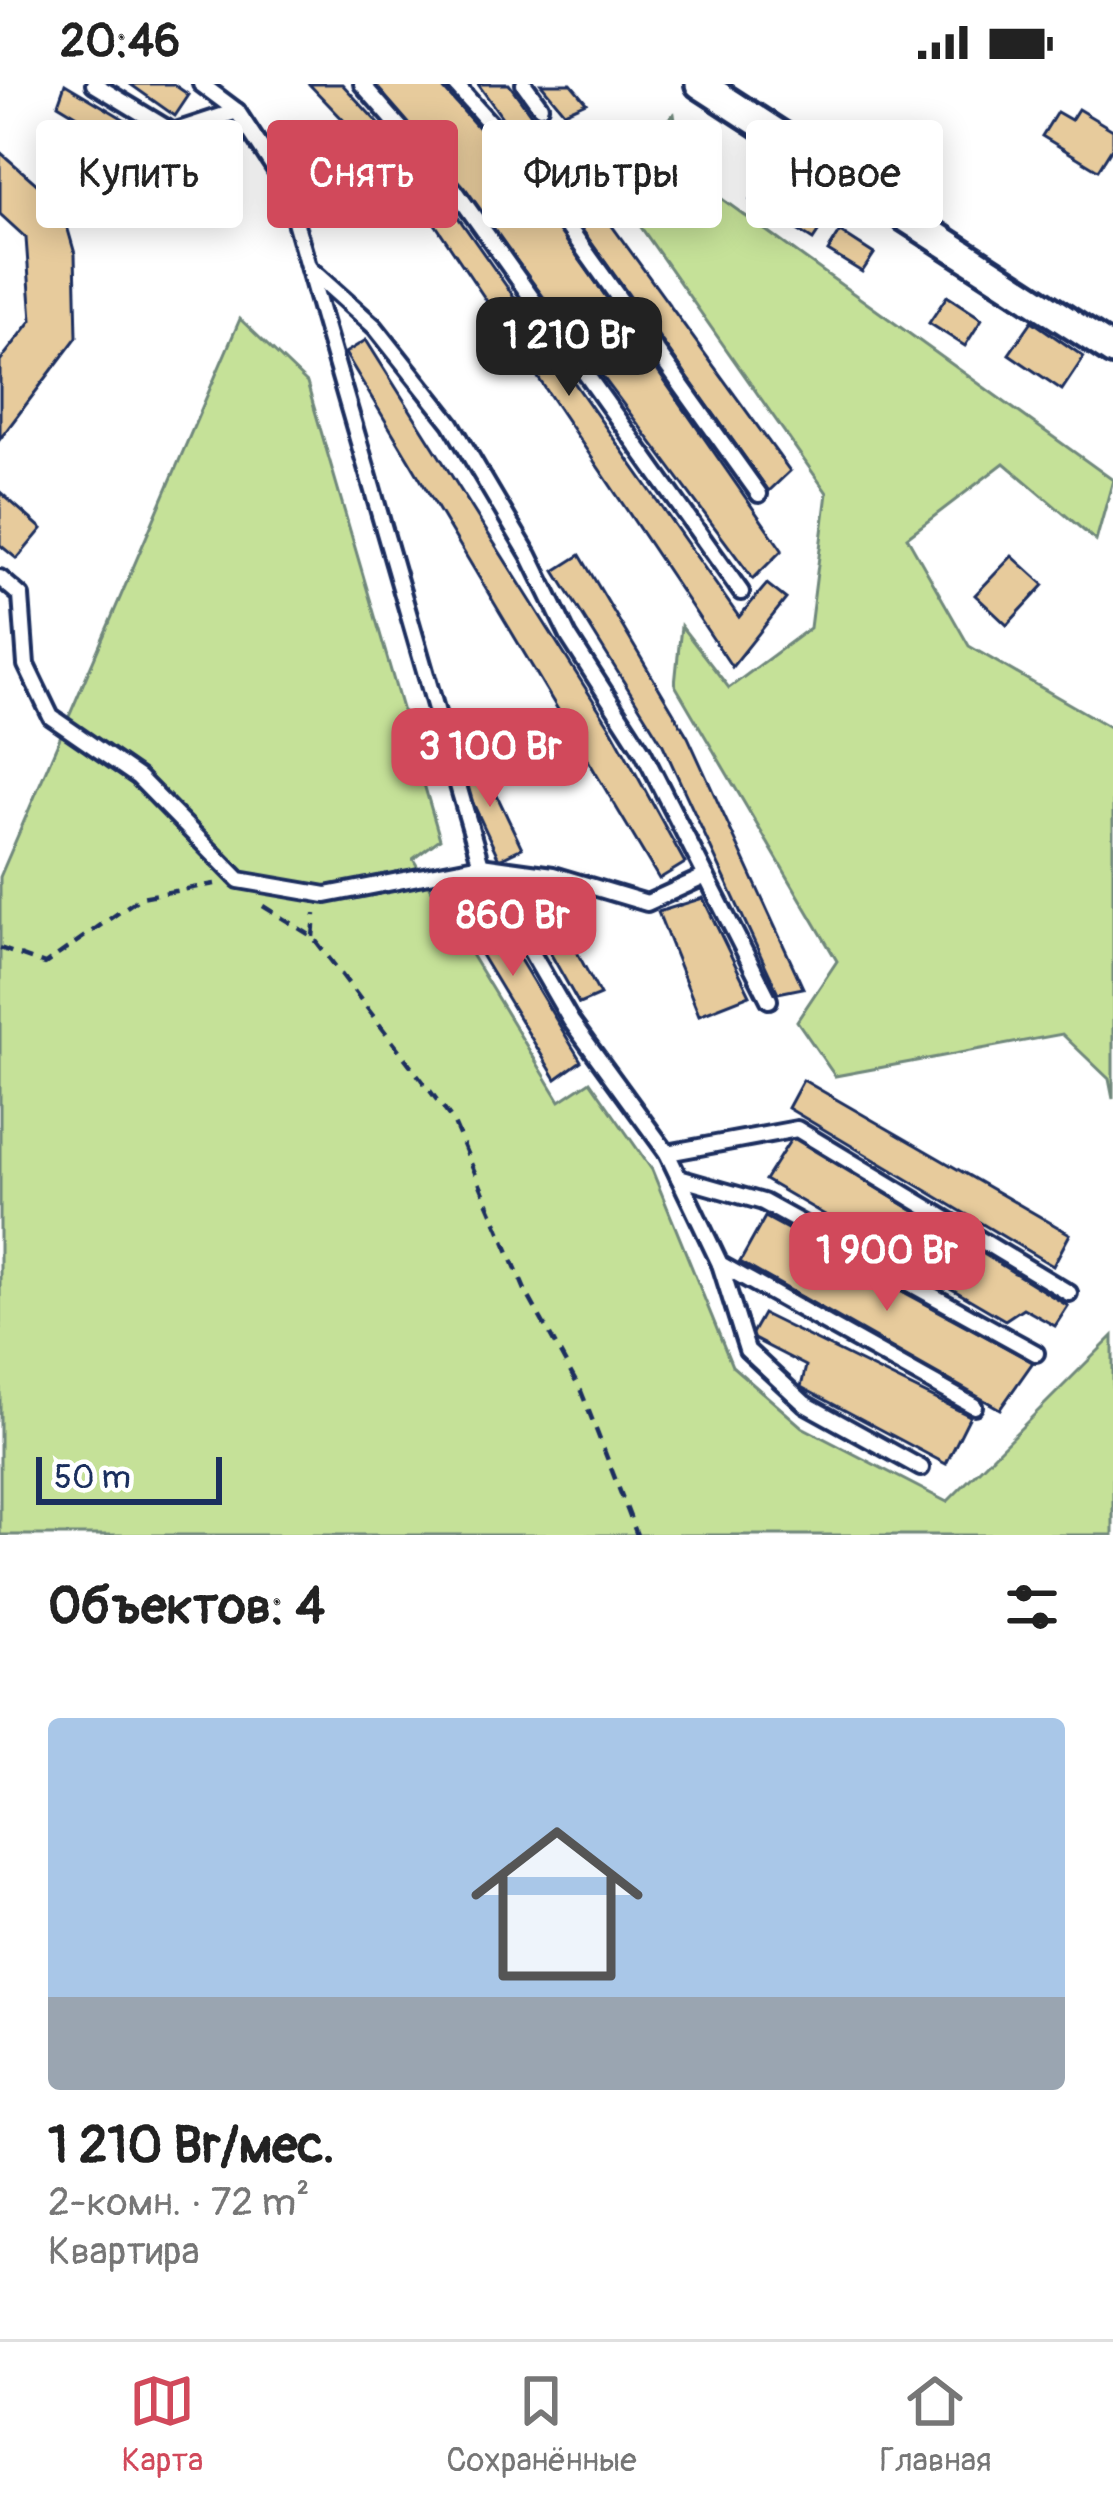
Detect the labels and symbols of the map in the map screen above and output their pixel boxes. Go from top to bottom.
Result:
pin: 1 210 Br [445,297,693,399]
pin: 3 100 Br [366,708,614,810]
pin: 860 Br [415,877,611,979]
pin: 1 900 Br [763,1212,1011,1314]
scale bar [36,1451,222,1504]

